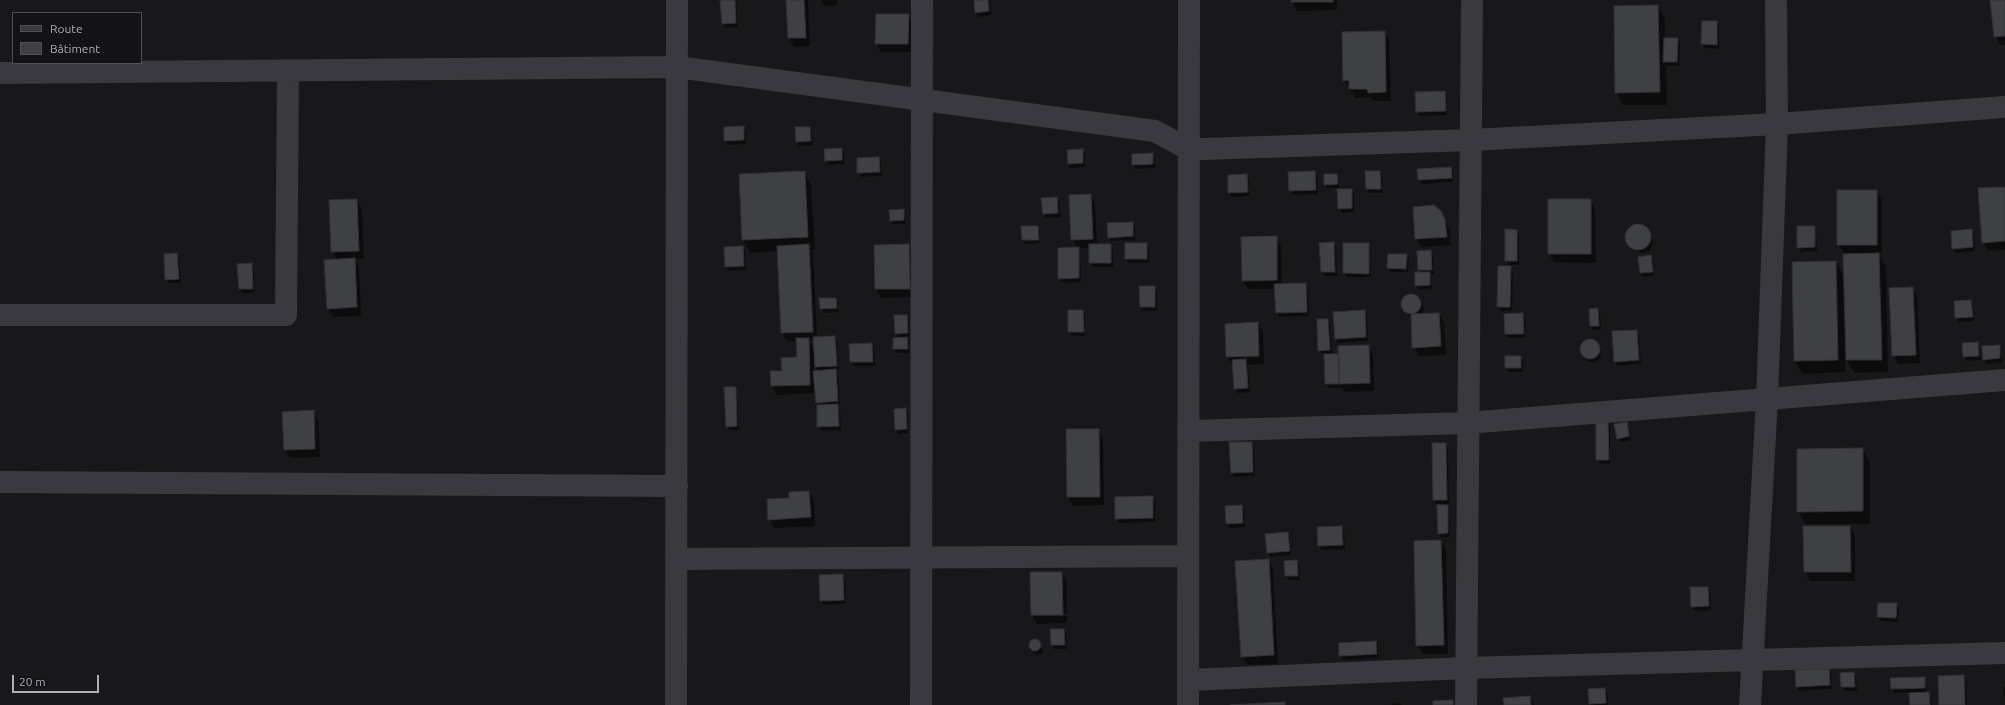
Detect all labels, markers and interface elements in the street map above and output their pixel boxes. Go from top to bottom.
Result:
legend [12,12,142,64]
text: Route [50,22,83,35]
text: Bâtiment [50,42,100,55]
scale bar [14,667,101,693]
text: 20 m [19,675,46,688]

